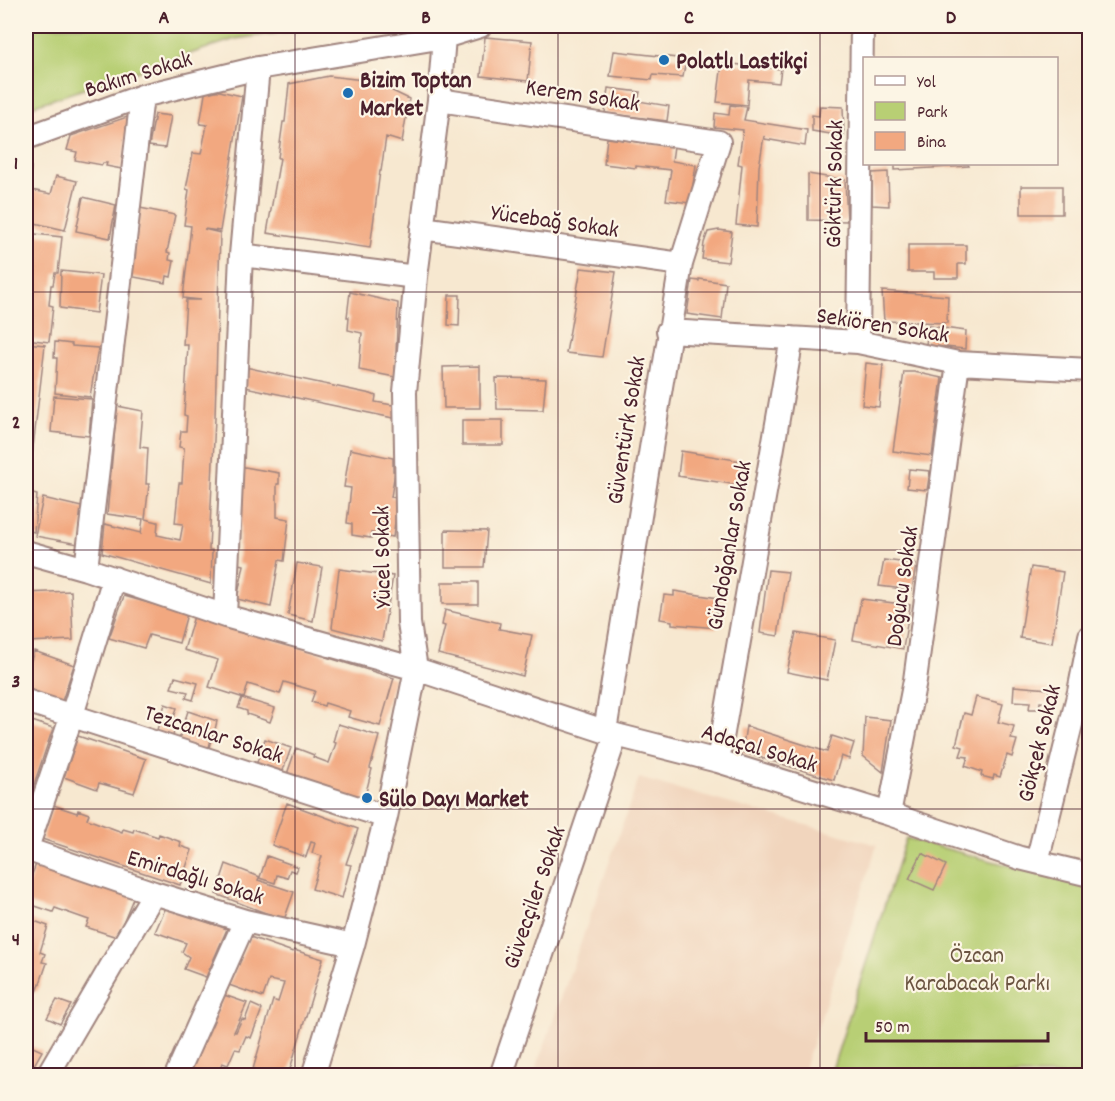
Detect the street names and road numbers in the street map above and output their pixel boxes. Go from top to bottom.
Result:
street label: Bakım Sokak [81,43,197,108]
street label: Kerem Sokak [523,71,642,123]
street label: Göktürk Sokak [818,120,854,248]
street label: Yücebağ Sokak [488,197,621,249]
street label: Sekiören Sokak [814,300,952,354]
street label: Güventürk Sokak [599,354,656,507]
street label: Gündoğanlar Sokak [699,458,763,633]
street label: Yücel Sokak [366,505,402,609]
street label: Doğucu Sokak [879,524,929,649]
street label: Gökçek Sokak [1010,681,1072,806]
street label: Tezcanlar Sokak [139,697,287,774]
street label: Adaçal Sokak [697,716,821,784]
street label: Güvecçiler Sokak [495,822,576,974]
street label: Emirdağlı Sokak [122,842,268,916]

